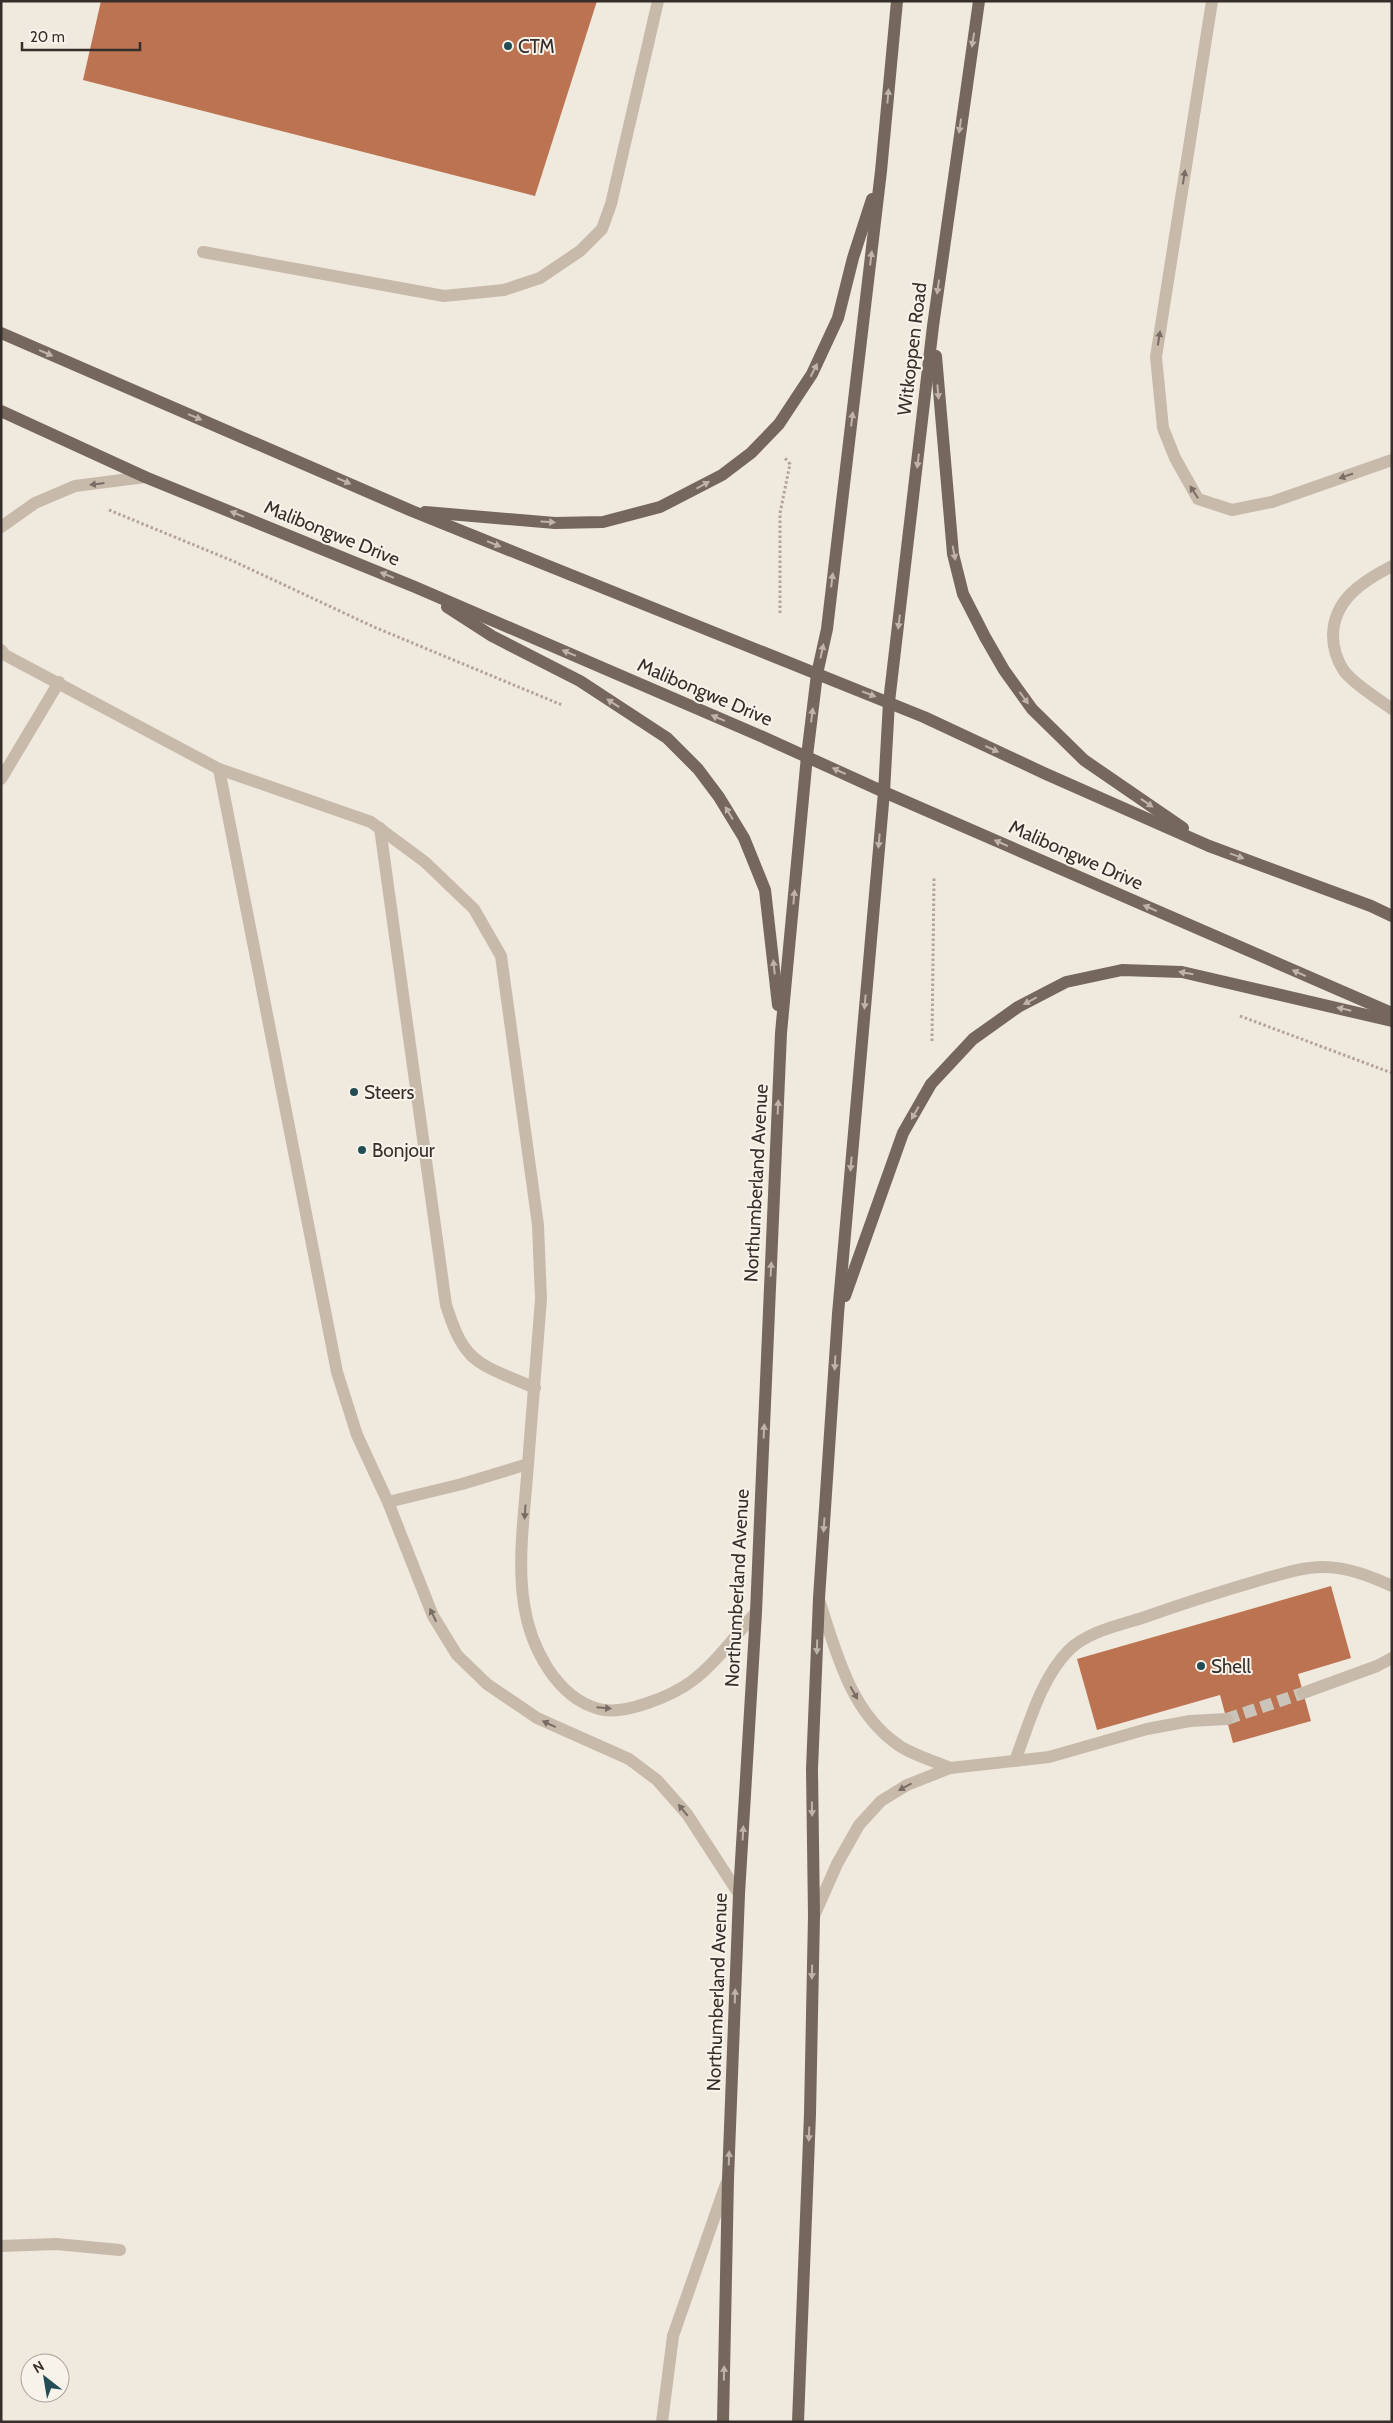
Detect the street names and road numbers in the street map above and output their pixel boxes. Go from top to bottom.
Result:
street label: Witkoppen Road [892,281,932,417]
street label: Malibongwe Drive [261,495,403,571]
street label: Malibongwe Drive [634,653,776,731]
street label: Malibongwe Drive [1005,815,1147,895]
street label: Northumberland Avenue [739,1083,773,1283]
street label: Northumberland Avenue [720,1488,754,1688]
street label: Northumberland Avenue [702,1892,732,2092]

